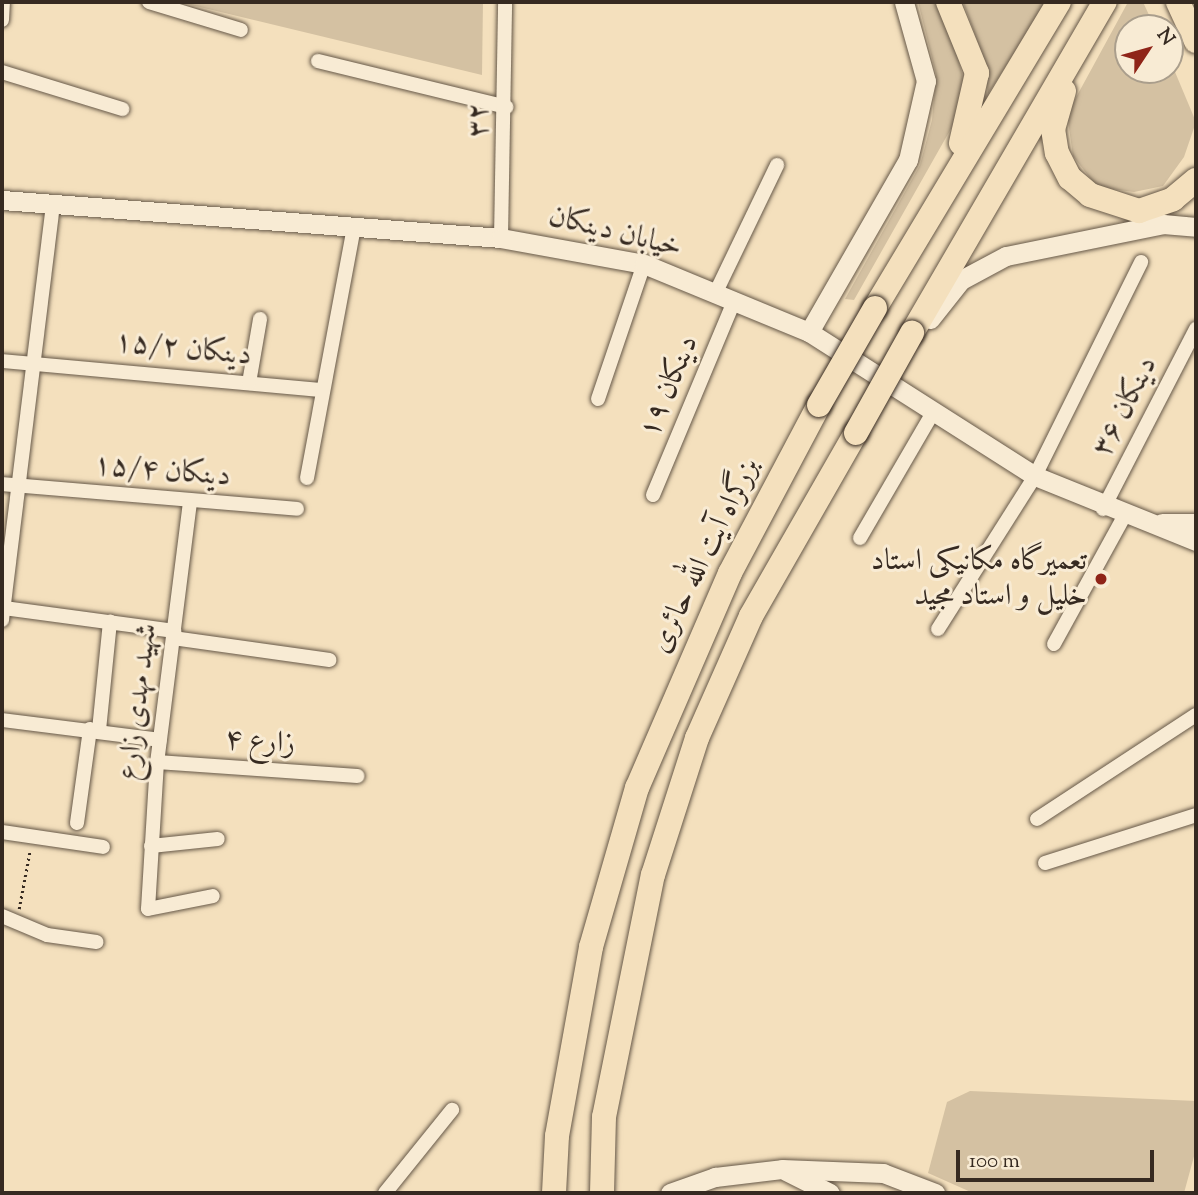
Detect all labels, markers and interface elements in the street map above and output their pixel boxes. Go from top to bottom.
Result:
north arrow [1114,14,1184,84]
text: N [1149,23,1180,52]
street label: ۳۲ [462,102,498,138]
street label: خیابان دینکان [545,199,685,267]
street label: ۱۵/۲ دینکان [113,325,253,375]
street label: ۱۹ دینکان [632,330,708,444]
street label: ۳۶ دینکان [1086,351,1166,463]
street label: ۱۵/۴ دینکان [92,448,232,496]
street label: بزرگراه آیت الله حائری [643,453,769,659]
place label: تعمیرگاه مکانیکی استاد خلیل و استاد مجید [871,544,1087,614]
marker: تعمیرگاه مکانیکی استاد خلیل و استاد مجید [1093,571,1109,587]
street label: شهید مهدی زارع [112,621,166,783]
street label: ۴ زارع [224,723,296,763]
scale bar [960,1136,1158,1180]
text: 100 m [969,1147,1020,1177]

